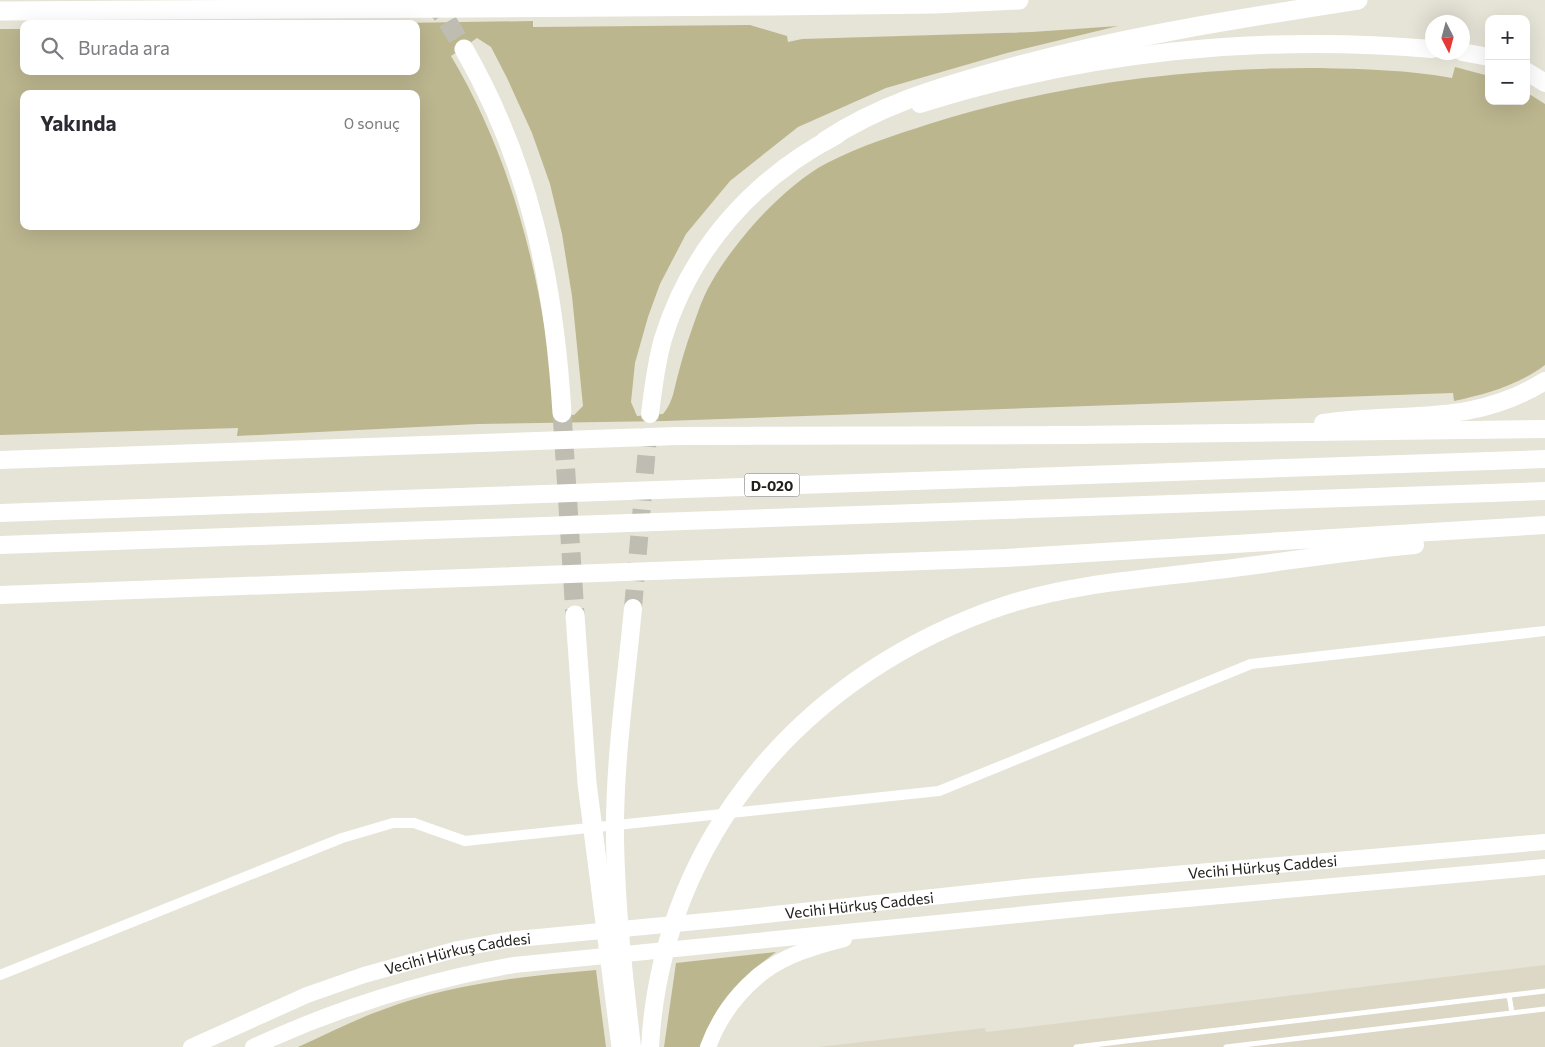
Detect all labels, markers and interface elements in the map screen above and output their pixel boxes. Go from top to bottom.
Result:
north arrow [1425,15,1470,60]
map controls [1485,15,1530,105]
button: + [1485,15,1530,60]
search box [20,20,420,75]
icon: search [38,34,66,62]
text: Burada ara [78,36,170,59]
button: − [1485,60,1530,105]
text: Yakında [40,110,117,135]
text: 0 sonuç [344,113,400,132]
road number: D-020 [744,474,800,496]
street label: Vecihi Hürkuş Caddesi [1187,851,1338,882]
street label: Vecihi Hürkuş Caddesi [784,888,935,922]
street label: Vecihi Hürkuş Caddesi [382,929,532,978]

